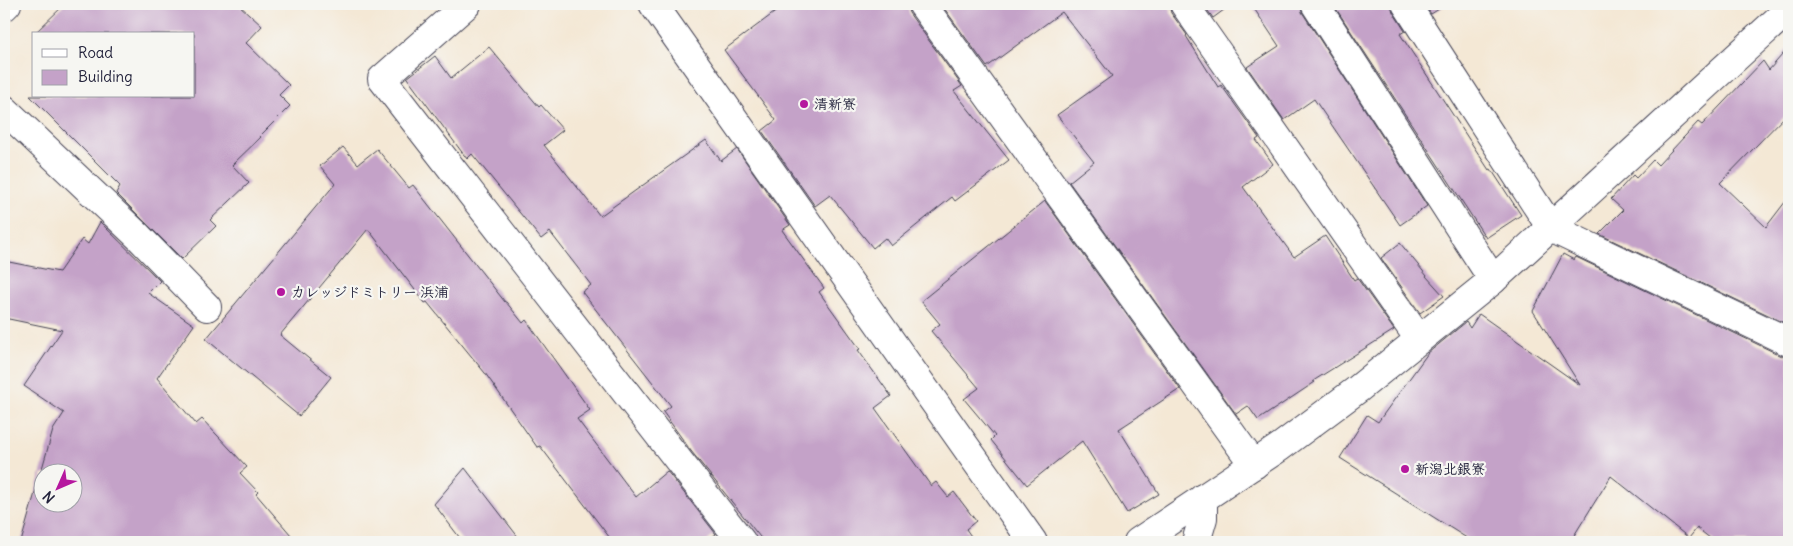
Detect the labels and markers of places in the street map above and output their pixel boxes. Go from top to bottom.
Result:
place label: 清新寮 [814,95,856,113]
marker: 清新寮 [798,98,810,110]
place label: カレッジドミトリー 浜浦 [291,283,448,301]
marker: カレッジドミトリー 浜浦 [275,286,287,298]
place label: 新潟北銀寮 [1415,460,1485,478]
marker: 新潟北銀寮 [1399,463,1411,475]

